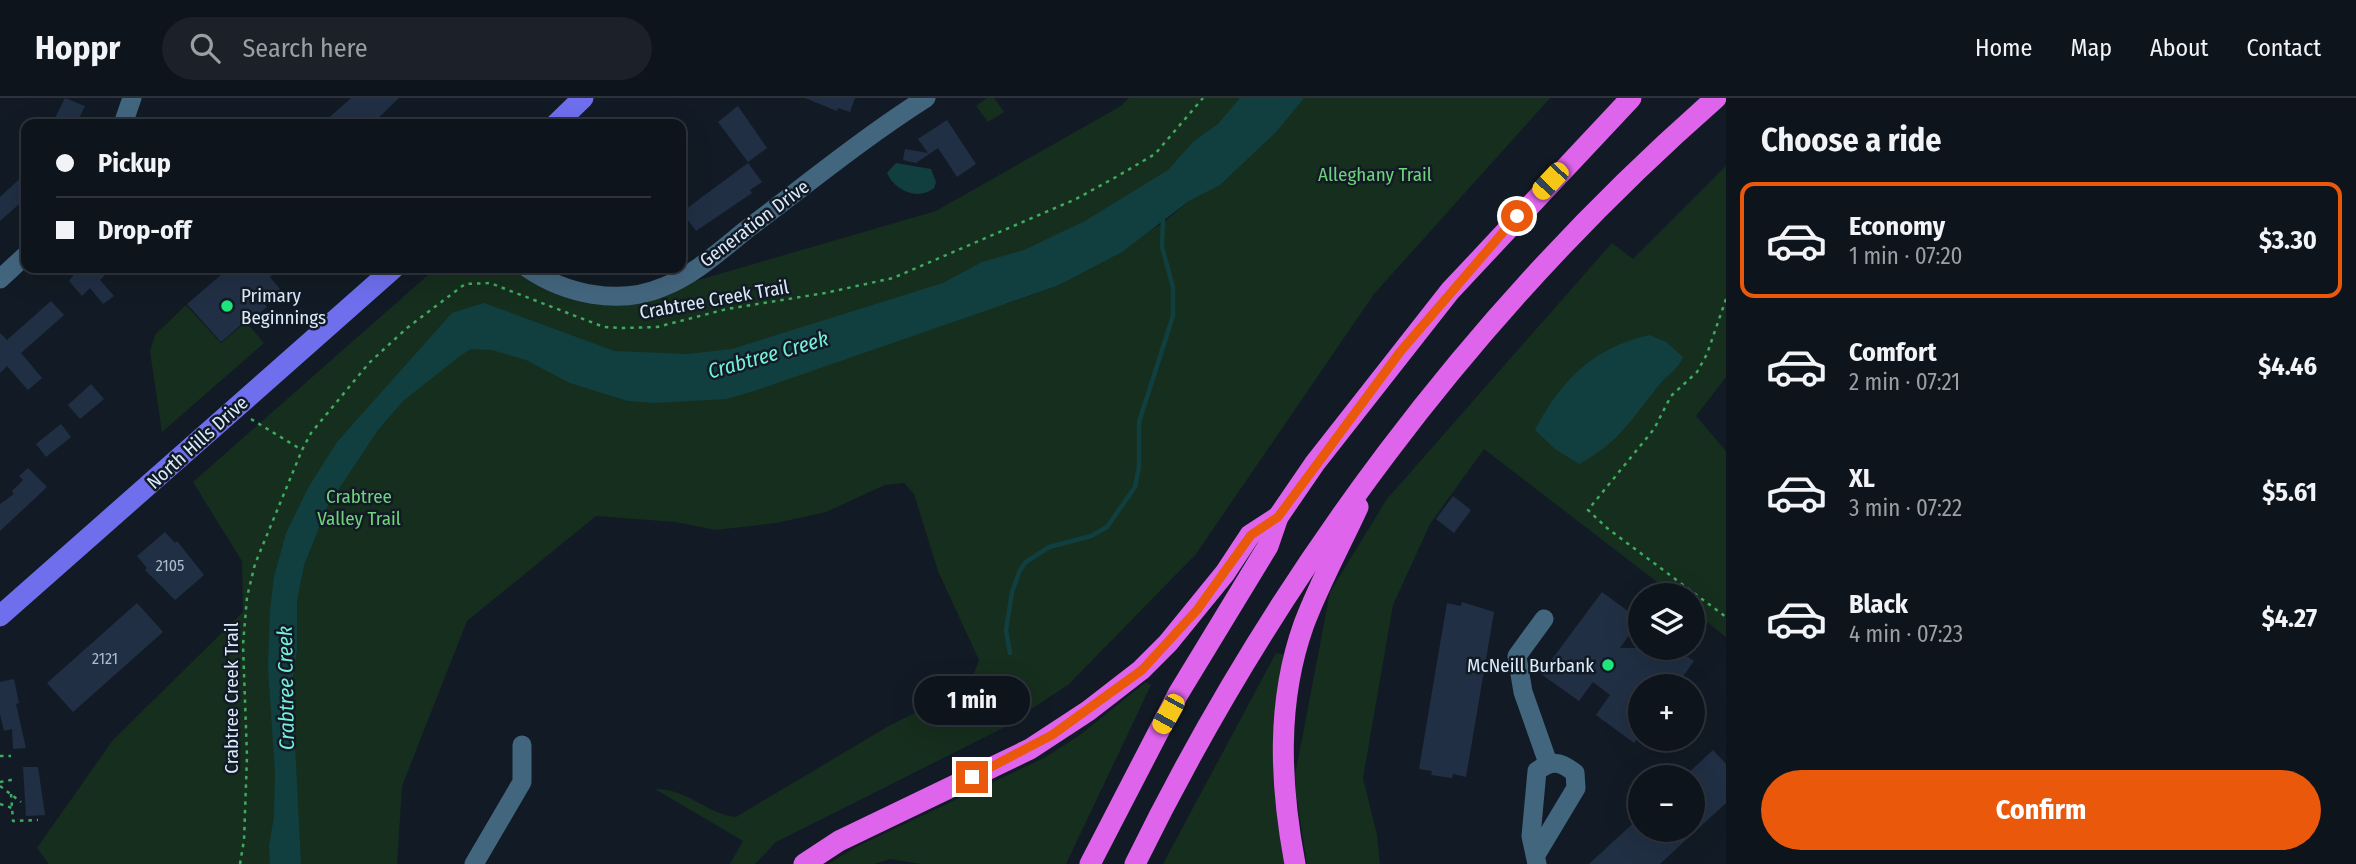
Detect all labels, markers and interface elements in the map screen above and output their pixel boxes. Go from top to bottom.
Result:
search box [162,17,652,80]
text: Hoppr [35,28,120,68]
icon: search [186,29,224,67]
text: Search here [242,33,368,64]
text: Home [1975,34,2032,62]
text: Map [2070,34,2112,62]
text: About [2150,34,2208,62]
text: Contact [2246,34,2321,62]
text: Choose a ride [1761,121,1942,159]
text: Pickup [98,148,171,179]
car [1528,158,1573,204]
park label: Alleghany Trail [1318,163,1432,186]
street label: Generation Drive [695,175,813,272]
route start [1501,200,1533,232]
icon: car [1765,209,1828,272]
text: Economy [1849,211,1945,242]
text: Drop-off [98,215,191,246]
text: $3.30 [2259,225,2317,256]
text: 1 min · 07:20 [1849,242,1963,270]
street label: Crabtree Creek Trail [638,275,791,324]
place label: Primary Beginnings [241,284,326,329]
marker: Primary Beginnings [219,298,235,314]
water label: Crabtree Creek [705,325,831,385]
icon: car [1765,335,1828,398]
text: Comfort [1849,337,1937,368]
text: $4.46 [2258,351,2317,382]
text: 2 min · 07:21 [1849,368,1960,396]
street label: North Hills Drive [142,391,253,494]
icon: car [1765,461,1828,524]
text: XL [1849,463,1875,494]
text: $5.61 [2262,477,2317,508]
park label: Crabtree Valley Trail [317,485,401,530]
text: 3 min · 07:22 [1849,494,1962,522]
house number: 2105 [156,556,184,575]
map controls [1628,583,1705,842]
button: layers [1628,583,1705,660]
icon: car [1765,587,1828,650]
text: Black [1849,589,1908,620]
text: $4.27 [2262,603,2317,634]
text: 4 min · 07:23 [1849,620,1963,648]
street label: Crabtree Creek Trail [220,622,243,774]
water label: Crabtree Creek [272,626,300,750]
house number: 2121 [92,649,118,668]
place label: McNeill Burbank [1467,654,1594,677]
marker: McNeill Burbank [1600,657,1616,673]
button: + [1628,674,1705,751]
callout: 1 min [914,676,1030,724]
text: 1 min [947,686,997,714]
car [1149,691,1188,737]
route end [956,761,988,793]
button: − [1628,765,1705,842]
button: Confirm [1761,770,2321,850]

